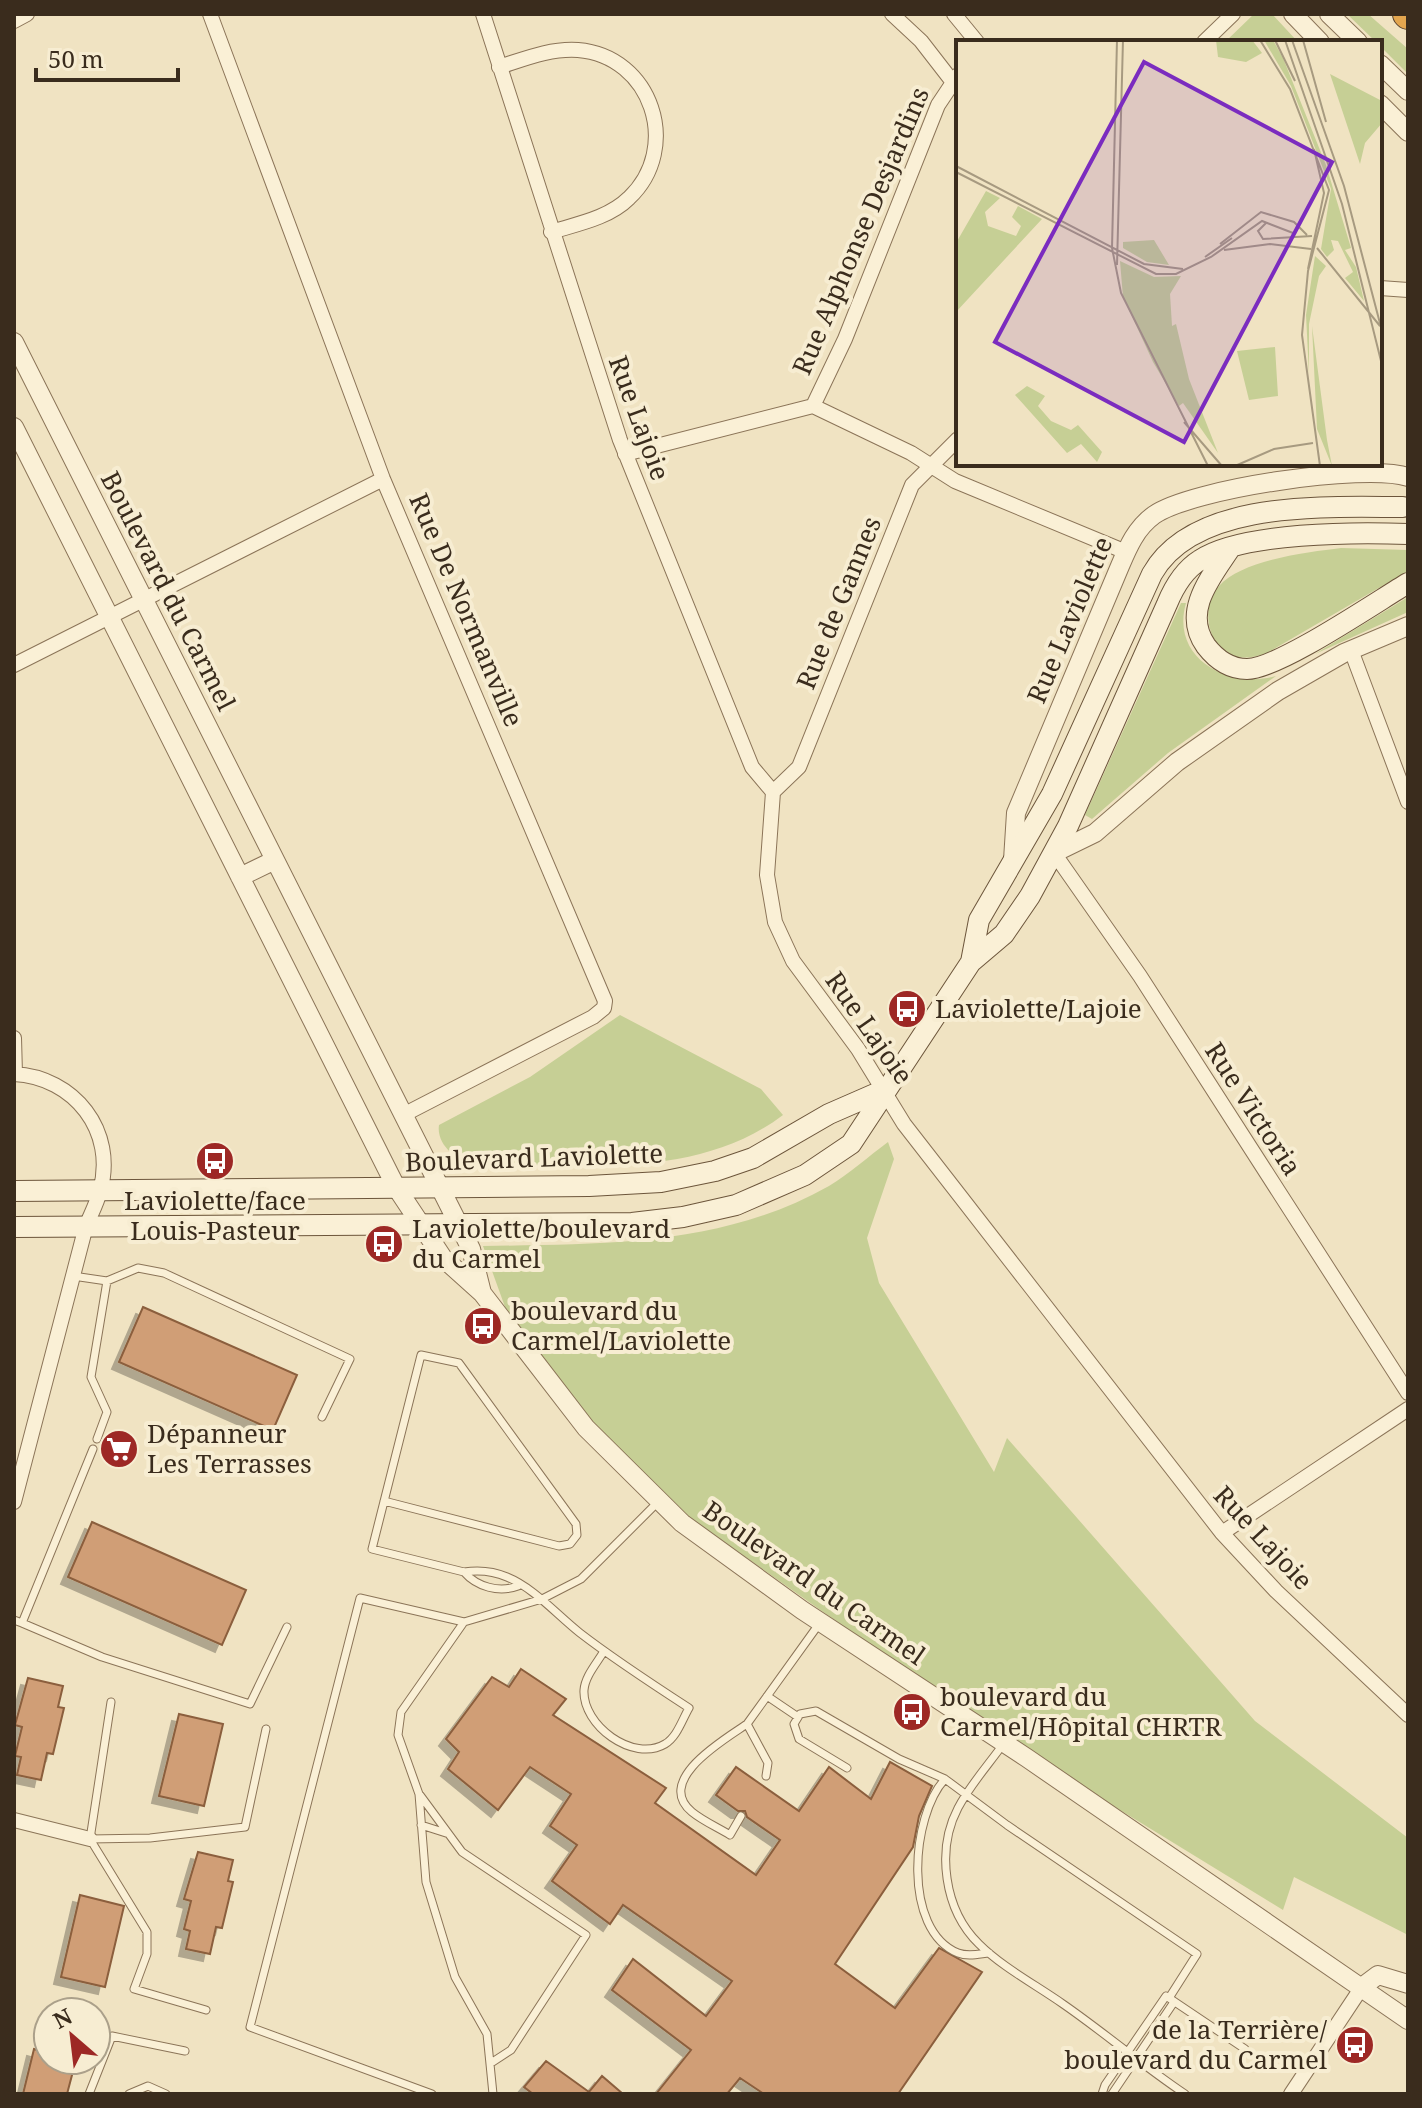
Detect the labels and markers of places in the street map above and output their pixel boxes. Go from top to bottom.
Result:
bus stop icon: Laviolette/Lajoie [886,988,928,1030]
place label: Laviolette/Lajoie [935,990,1142,1026]
bus stop icon: Laviolette/face Louis-Pasteur [194,1140,236,1182]
place label: Laviolette/face Louis-Pasteur [124,1182,306,1248]
place label: Laviolette/boulevard du Carmel [412,1210,670,1276]
bus stop icon: Laviolette/boulevard du Carmel [363,1223,405,1265]
place label: boulevard du Carmel/Laviolette [511,1292,731,1358]
bus stop icon: boulevard du Carmel/Laviolette [462,1305,504,1347]
place label: Dépanneur Les Terrasses [147,1415,312,1481]
supermarket icon: Dépanneur Les Terrasses [98,1428,140,1470]
place label: boulevard du Carmel/Hôpital CHRTR [940,1678,1222,1744]
bus stop icon: boulevard du Carmel/Hôpital CHRTR [891,1691,933,1733]
place label: de la Terrière/ boulevard du Carmel [1064,2011,1328,2077]
bus stop icon: de la Terrière/ boulevard du Carmel [1334,2024,1376,2066]

